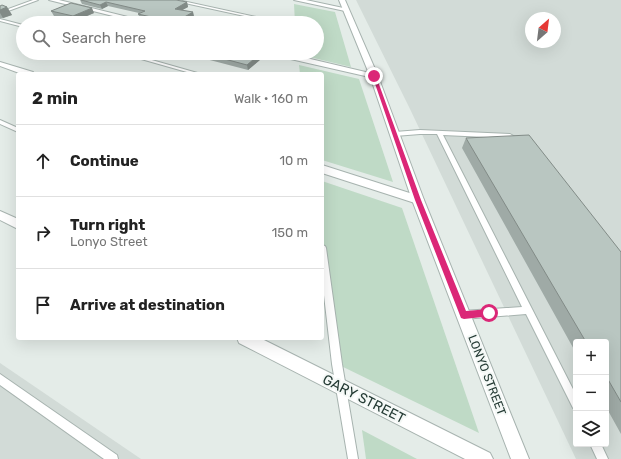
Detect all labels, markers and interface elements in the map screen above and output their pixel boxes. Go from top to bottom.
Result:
north arrow [525,12,561,48]
search box [16,16,324,60]
icon: search [30,27,52,49]
text: Search here [62,29,146,47]
route end [365,67,383,85]
text: 2 min [32,88,78,108]
text: Walk · 160 m [234,91,308,106]
icon: ahead [32,150,54,172]
text: Continue [70,152,139,170]
text: 10 m [279,153,308,168]
text: Turn right [70,216,145,234]
icon: right [32,222,54,244]
text: 150 m [272,225,308,240]
text: Lonyo Street [70,234,148,249]
icon: arrive [32,294,54,316]
text: Arrive at destination [70,296,225,314]
route start [480,304,498,322]
street label: LONYO STREET [465,333,509,417]
map controls [573,339,609,447]
button: + [573,339,609,375]
street label: GARY STREET [320,371,408,427]
button: − [573,375,609,411]
button: layers [573,411,609,447]

